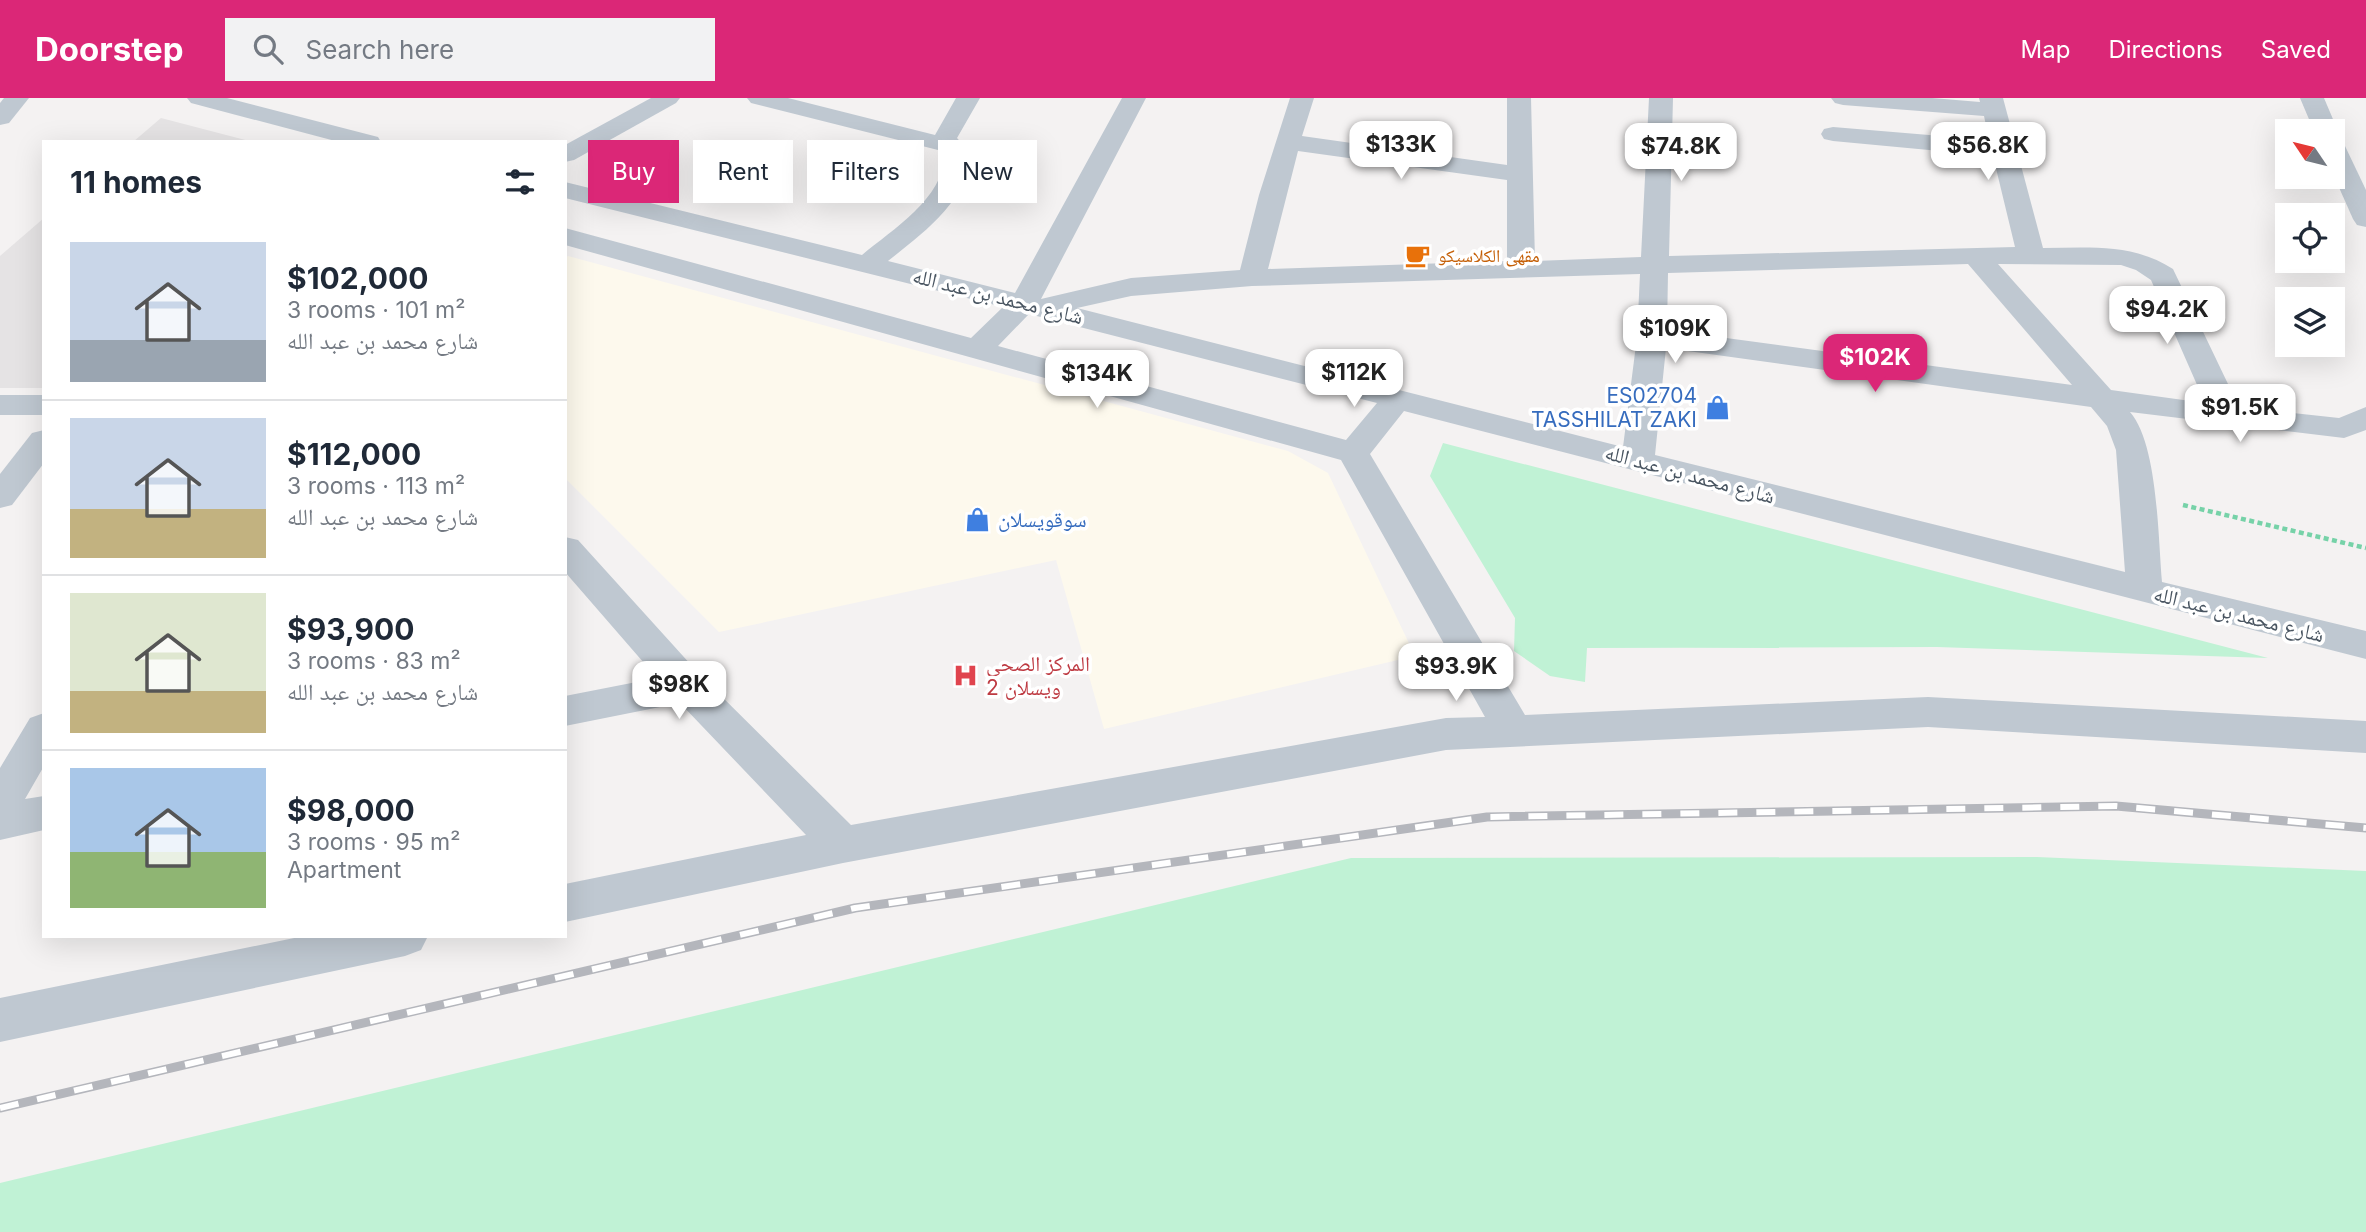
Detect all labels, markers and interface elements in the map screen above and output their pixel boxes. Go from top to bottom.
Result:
search box [225,18,715,81]
text: Doorstep [35,29,183,69]
icon: search [249,30,287,68]
text: Search here [305,34,454,65]
text: Map [2021,35,2070,64]
text: Directions [2108,35,2223,64]
text: Saved [2261,35,2331,64]
north arrow [2275,119,2345,189]
map controls [2275,119,2345,357]
pin: $133K [1352,122,1450,181]
pin: $56.8K [1931,122,2045,182]
pin: $74.8K [1624,123,1738,183]
text: $133K [1365,130,1437,158]
text: $56.8K [1947,131,2029,159]
text: $74.8K [1641,132,1721,160]
chip: Buy [588,140,679,203]
chip: Rent [693,140,793,203]
chip: Filters [807,140,924,203]
chip: New [938,140,1037,203]
icon: filters [501,163,539,201]
text: 11 homes [70,164,202,200]
button: locate [2275,203,2345,273]
cafe icon: مقهى الكلاسيكو [1404,241,1432,269]
place label: مقهى الكلاسيكو [1438,245,1540,267]
text: $102,000 [287,260,429,296]
street label: شارع محمد بن عبد الله [910,263,1086,330]
icon: home [126,270,210,354]
pin: $94.2K [2110,286,2224,346]
button: layers [2275,287,2345,357]
text: $94.2K [2125,295,2209,323]
text: 3 rooms · 101 m² [287,296,465,324]
pin: $109K [1626,306,1724,365]
text: $109K [1639,314,1711,342]
text: شارع محمد بن عبد الله [287,327,478,355]
pin: $102K [1826,334,1924,394]
text: $102K [1839,343,1911,371]
pin: $134K [1048,350,1146,410]
pin: $112K [1305,350,1403,409]
text: $112K [1321,358,1387,386]
text: $134K [1061,359,1133,387]
place label: ES02704 TASSHILAT ZAKI [1531,383,1697,432]
pin: $91.5K [2183,384,2297,444]
shop icon: ES02704 TASSHILAT ZAKI [1703,393,1731,421]
text: $91.5K [2201,393,2279,421]
text: $112,000 [287,436,421,472]
street label: شارع محمد بن عبد الله [1602,439,1778,510]
icon: home [126,446,210,530]
text: 3 rooms · 113 m² [287,472,465,500]
text: شارع محمد بن عبد الله [287,503,478,531]
shop icon: سوقويسلان [964,505,992,533]
place label: سوقويسلان [998,507,1087,532]
street label: شارع محمد بن عبد الله [2151,581,2327,648]
text: $93,900 [287,611,414,647]
icon: home [126,621,210,705]
pin: $93.9K [1399,644,1513,703]
text: 3 rooms · 83 m² [287,647,461,675]
place label: المركز الصحي ويسلان 2 [986,651,1090,700]
text: $93.9K [1414,652,1498,680]
hospital icon: المركز الصحي ويسلان 2 [952,661,980,689]
pin: $98K [638,662,720,721]
text: $98K [648,670,710,698]
text: شارع محمد بن عبد الله [287,678,478,706]
text: $98,000 [287,792,415,828]
icon: home [126,796,210,880]
text: 3 rooms · 95 m² [287,828,460,856]
text: Apartment [287,856,401,884]

